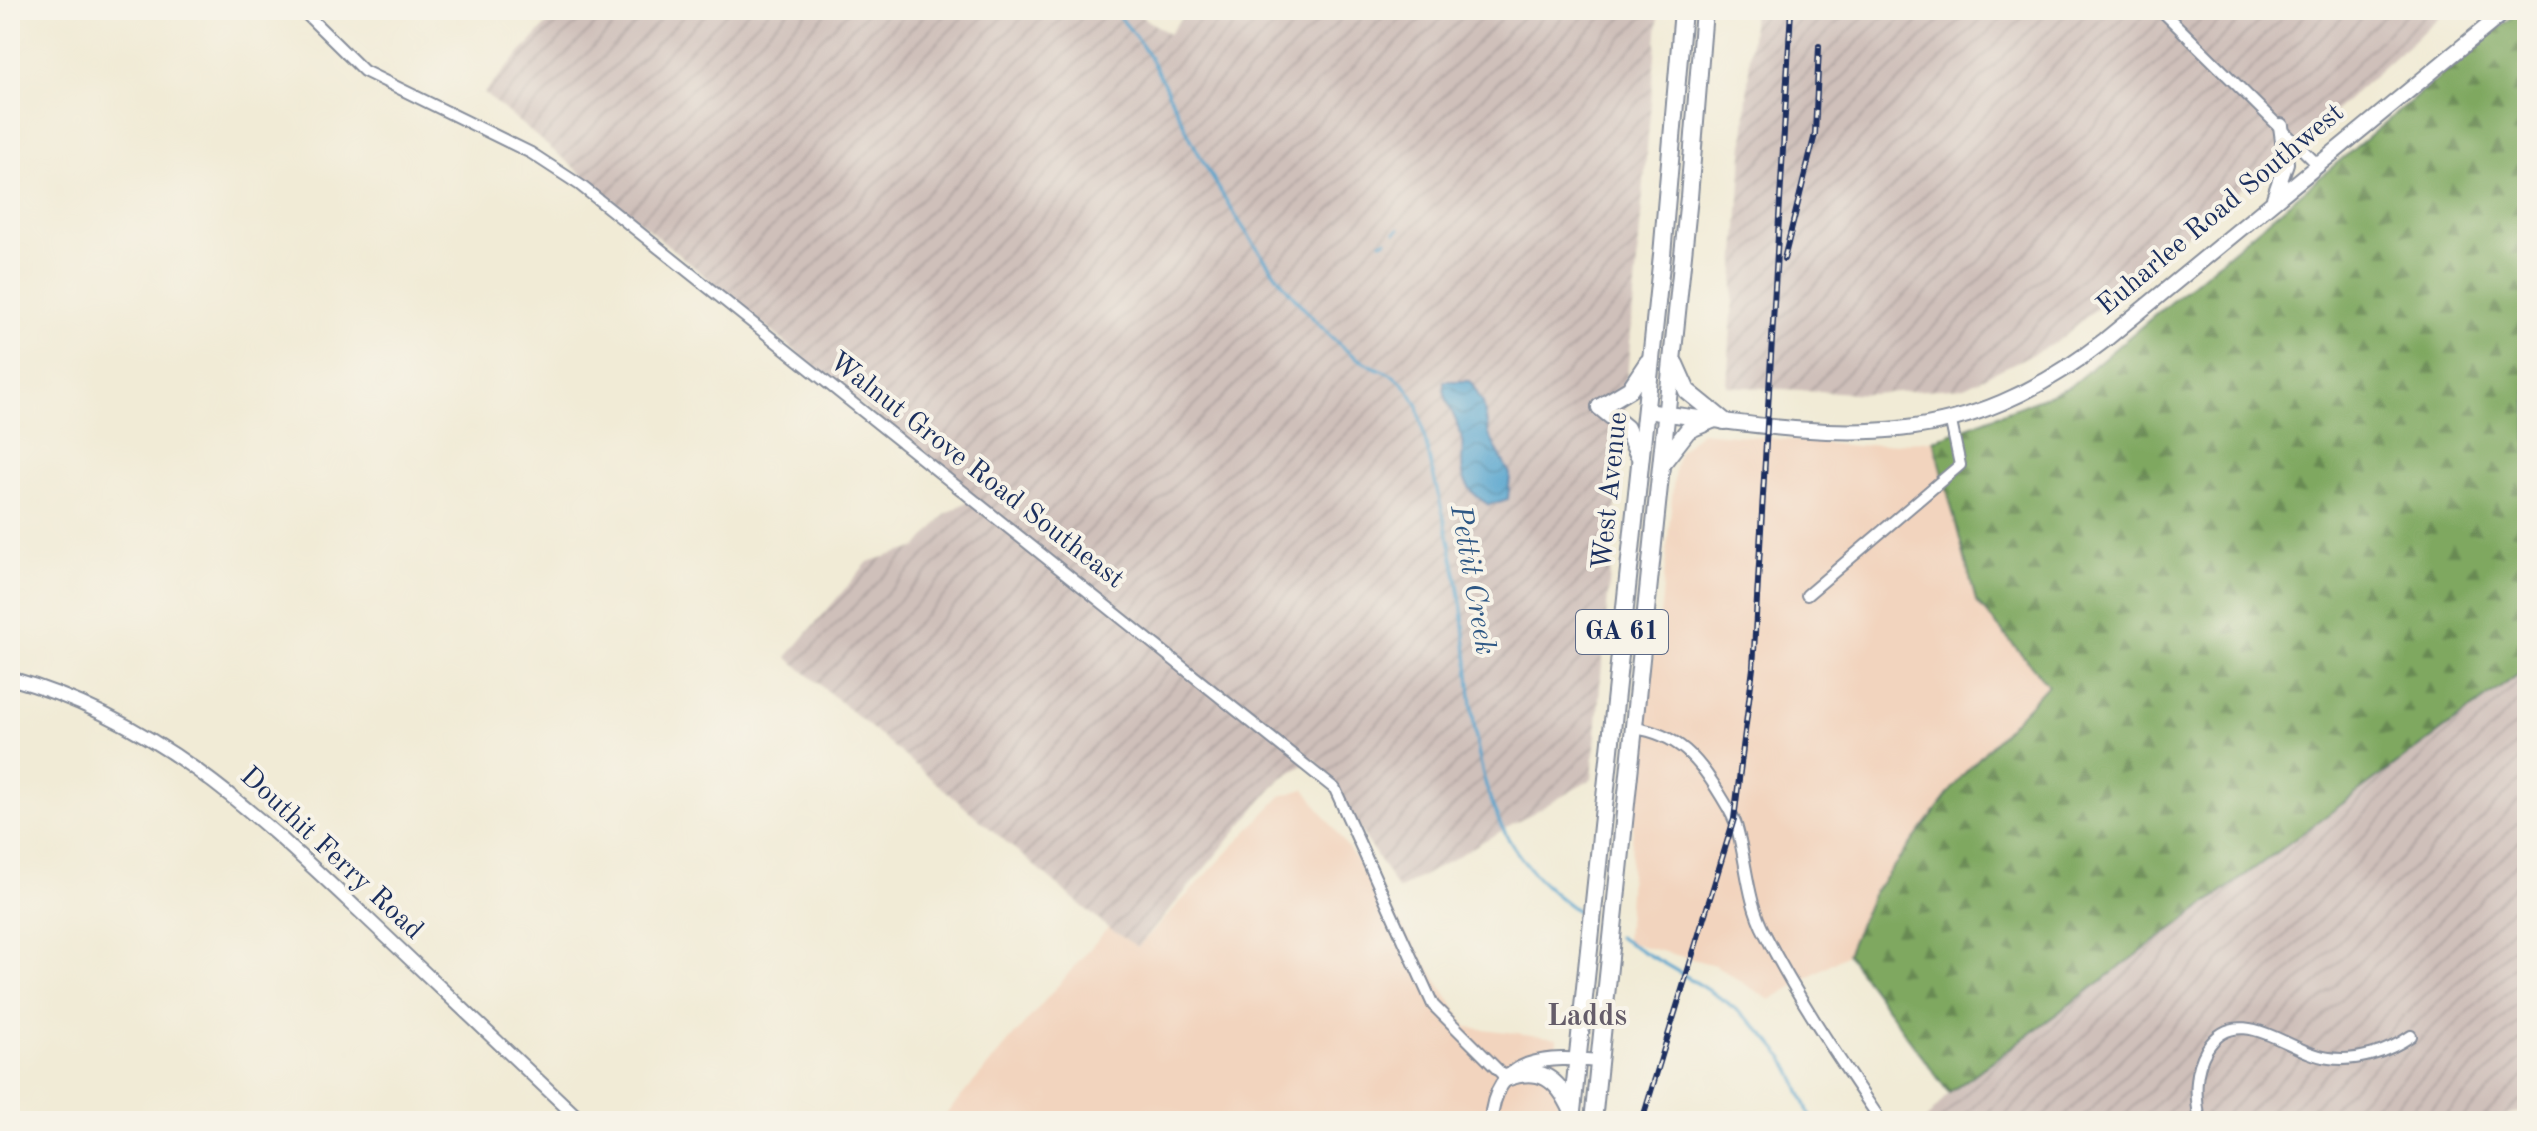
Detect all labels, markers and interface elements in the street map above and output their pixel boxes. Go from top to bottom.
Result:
street label: Euharlee Road Southwest [2092,99,2350,321]
street label: Walnut Grove Road Southeast [823,347,1129,595]
street label: West Avenue [1589,411,1633,571]
water label: Pettit Creek [1444,502,1500,657]
road number: GA 61 [1576,610,1668,654]
street label: Douthit Ferry Road [234,762,428,946]
district label: Ladds [1547,1002,1627,1032]

